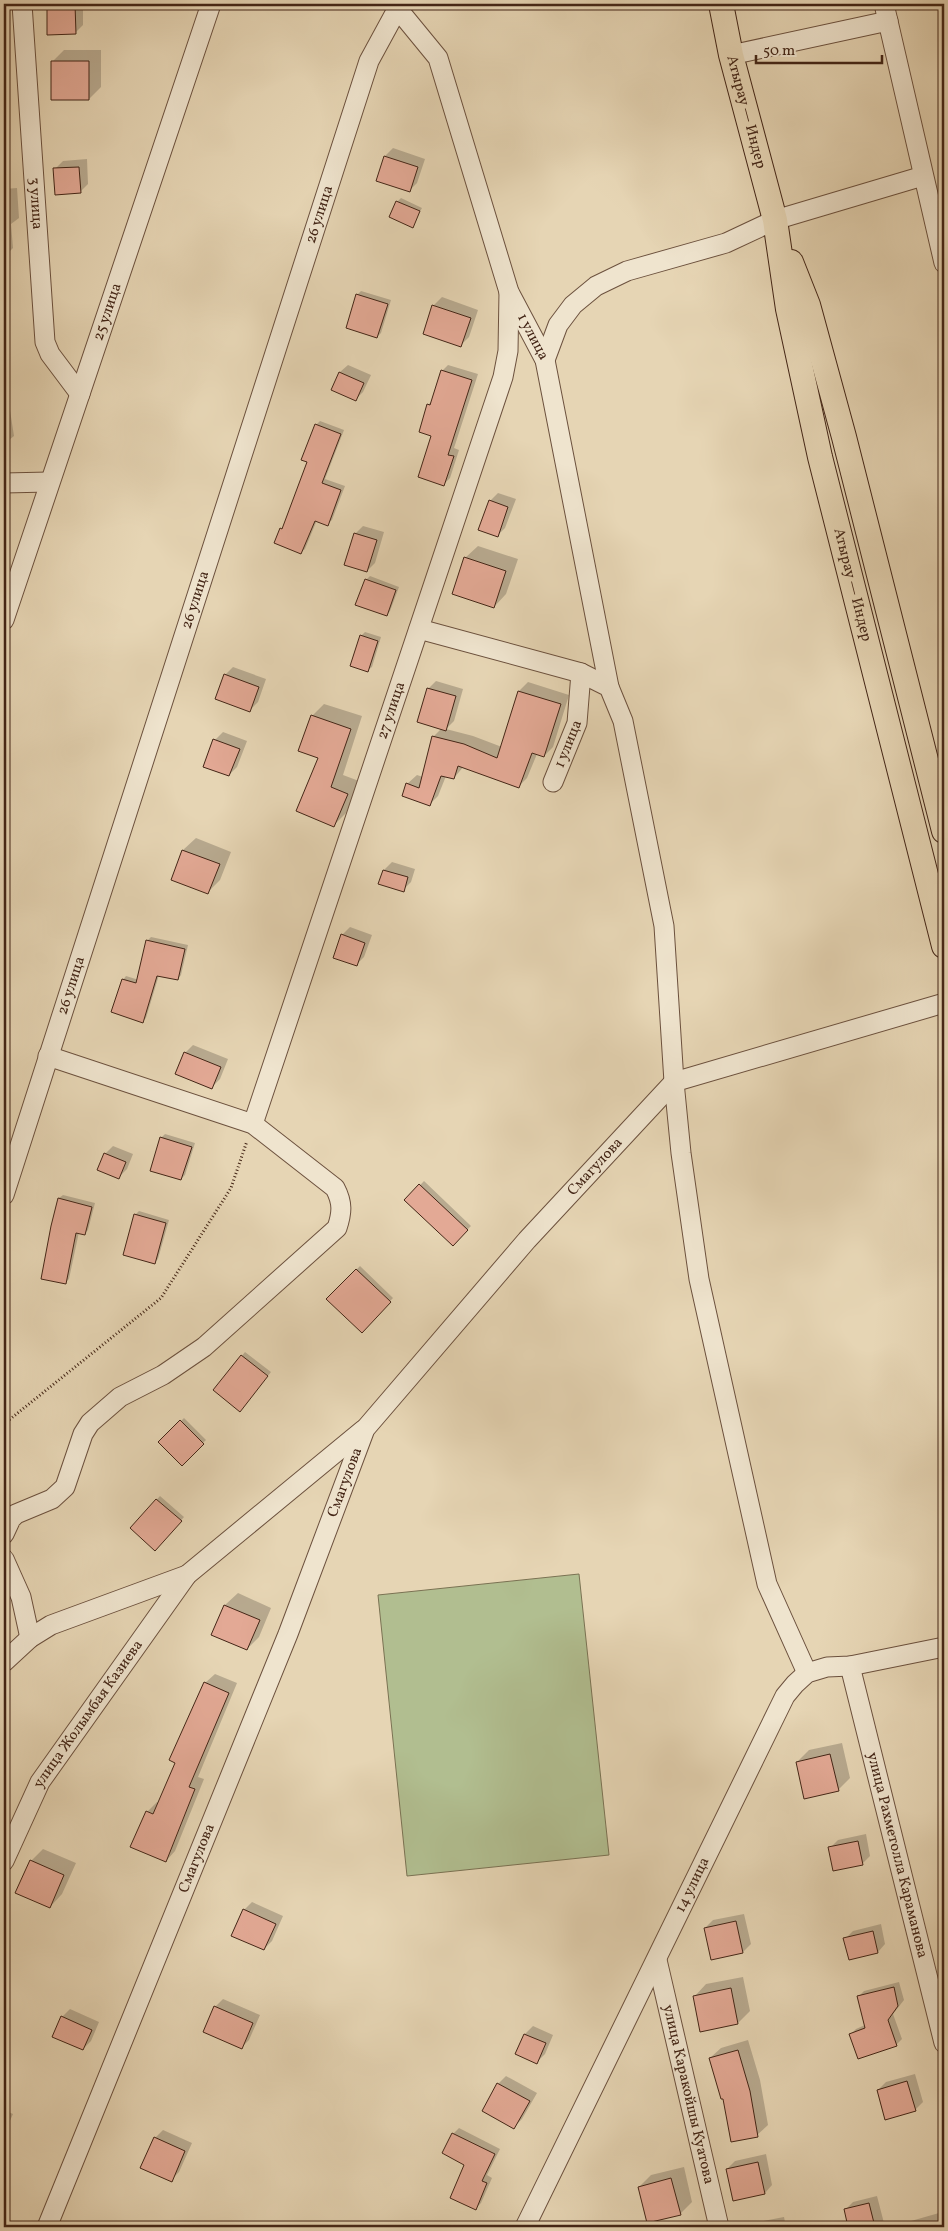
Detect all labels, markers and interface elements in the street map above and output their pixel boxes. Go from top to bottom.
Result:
scale bar [756,32,882,64]
text: 50 m [763,41,795,62]
street label: Атырау — Индер [721,53,771,171]
street label: 3 улица [23,177,48,230]
street label: 26 улица [300,183,339,246]
street label: 25 улица [88,280,127,344]
street label: 1 улица [512,310,554,364]
street label: Атырау — Индер [828,526,877,644]
street label: 26 улица [176,568,215,632]
street label: 27 улица [372,679,411,742]
street label: 1 улица [549,717,588,771]
street label: 26 улица [52,954,91,1017]
street label: Смагулова [563,1133,628,1201]
street label: Смагулова [322,1445,368,1520]
street label: улица Жолымбая Казиева [28,1636,148,1791]
street label: улица Рахметолла Караманова [861,1750,933,1960]
street label: Смагулова [173,1820,220,1896]
street label: 14 улица [670,1854,715,1916]
street label: улица Каракойшы Куатова [657,2003,719,2186]

